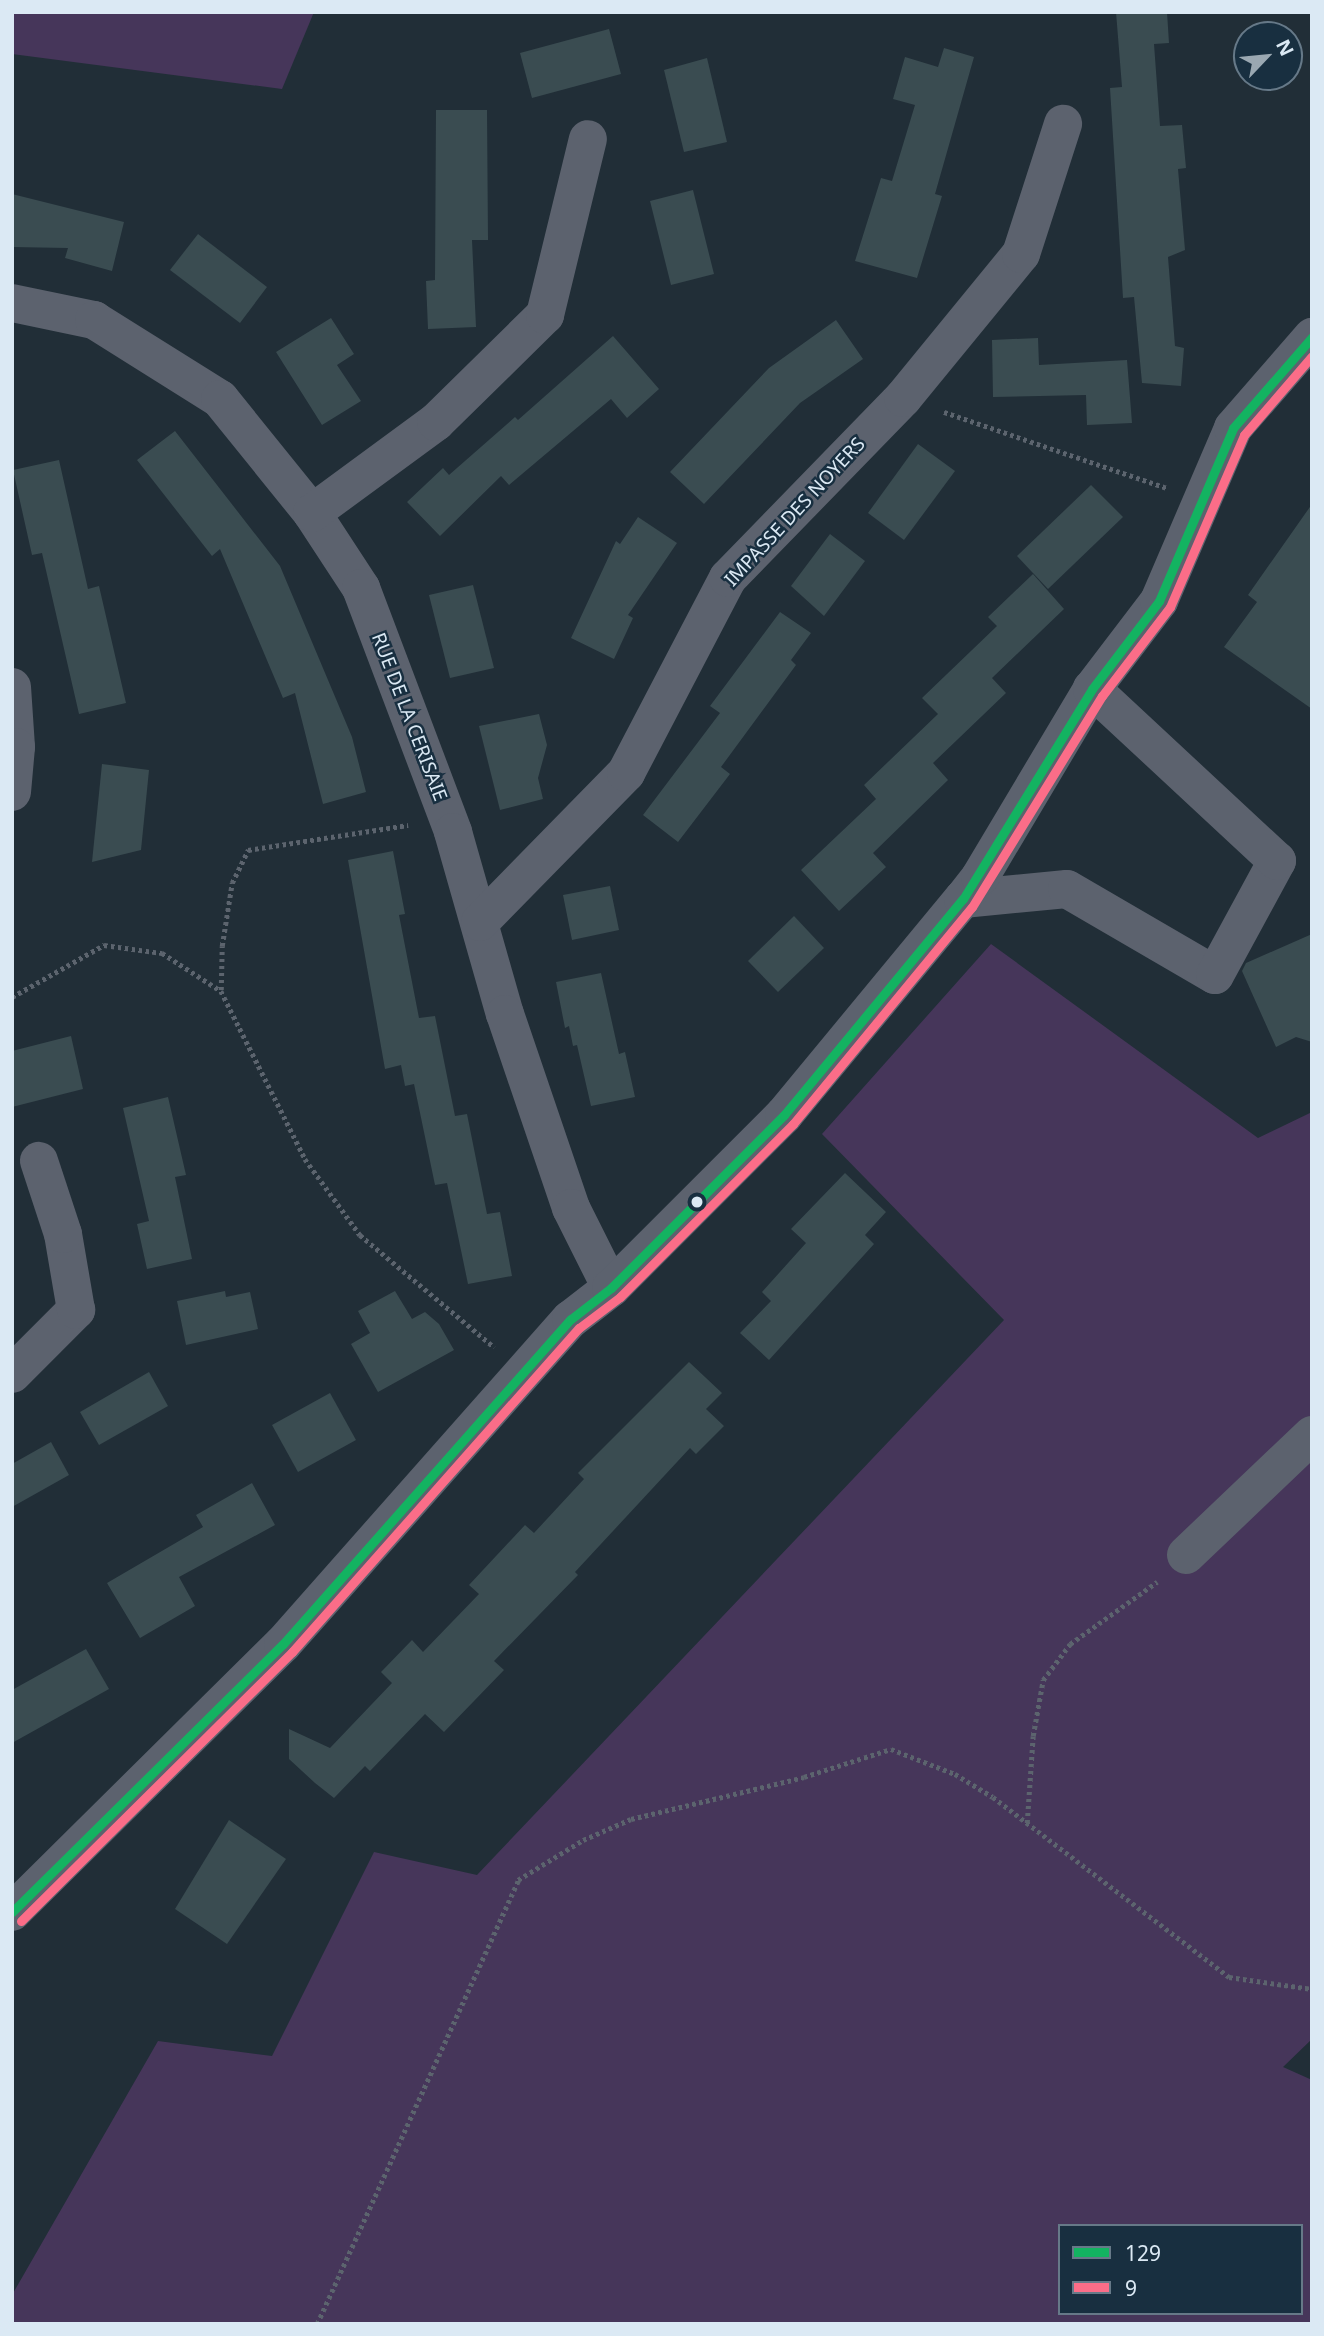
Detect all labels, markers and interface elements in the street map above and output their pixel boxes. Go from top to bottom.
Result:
north arrow [1233,21,1303,91]
text: N [1270,35,1300,60]
street label: IMPASSE DES NOYERS [720,433,870,591]
street label: RUE DE LA CERISAIE [366,630,452,804]
unlabelled marker [690,1195,704,1209]
legend [1058,2224,1303,2315]
text: 129 [1125,2239,1161,2267]
text: 9 [1125,2274,1137,2302]

